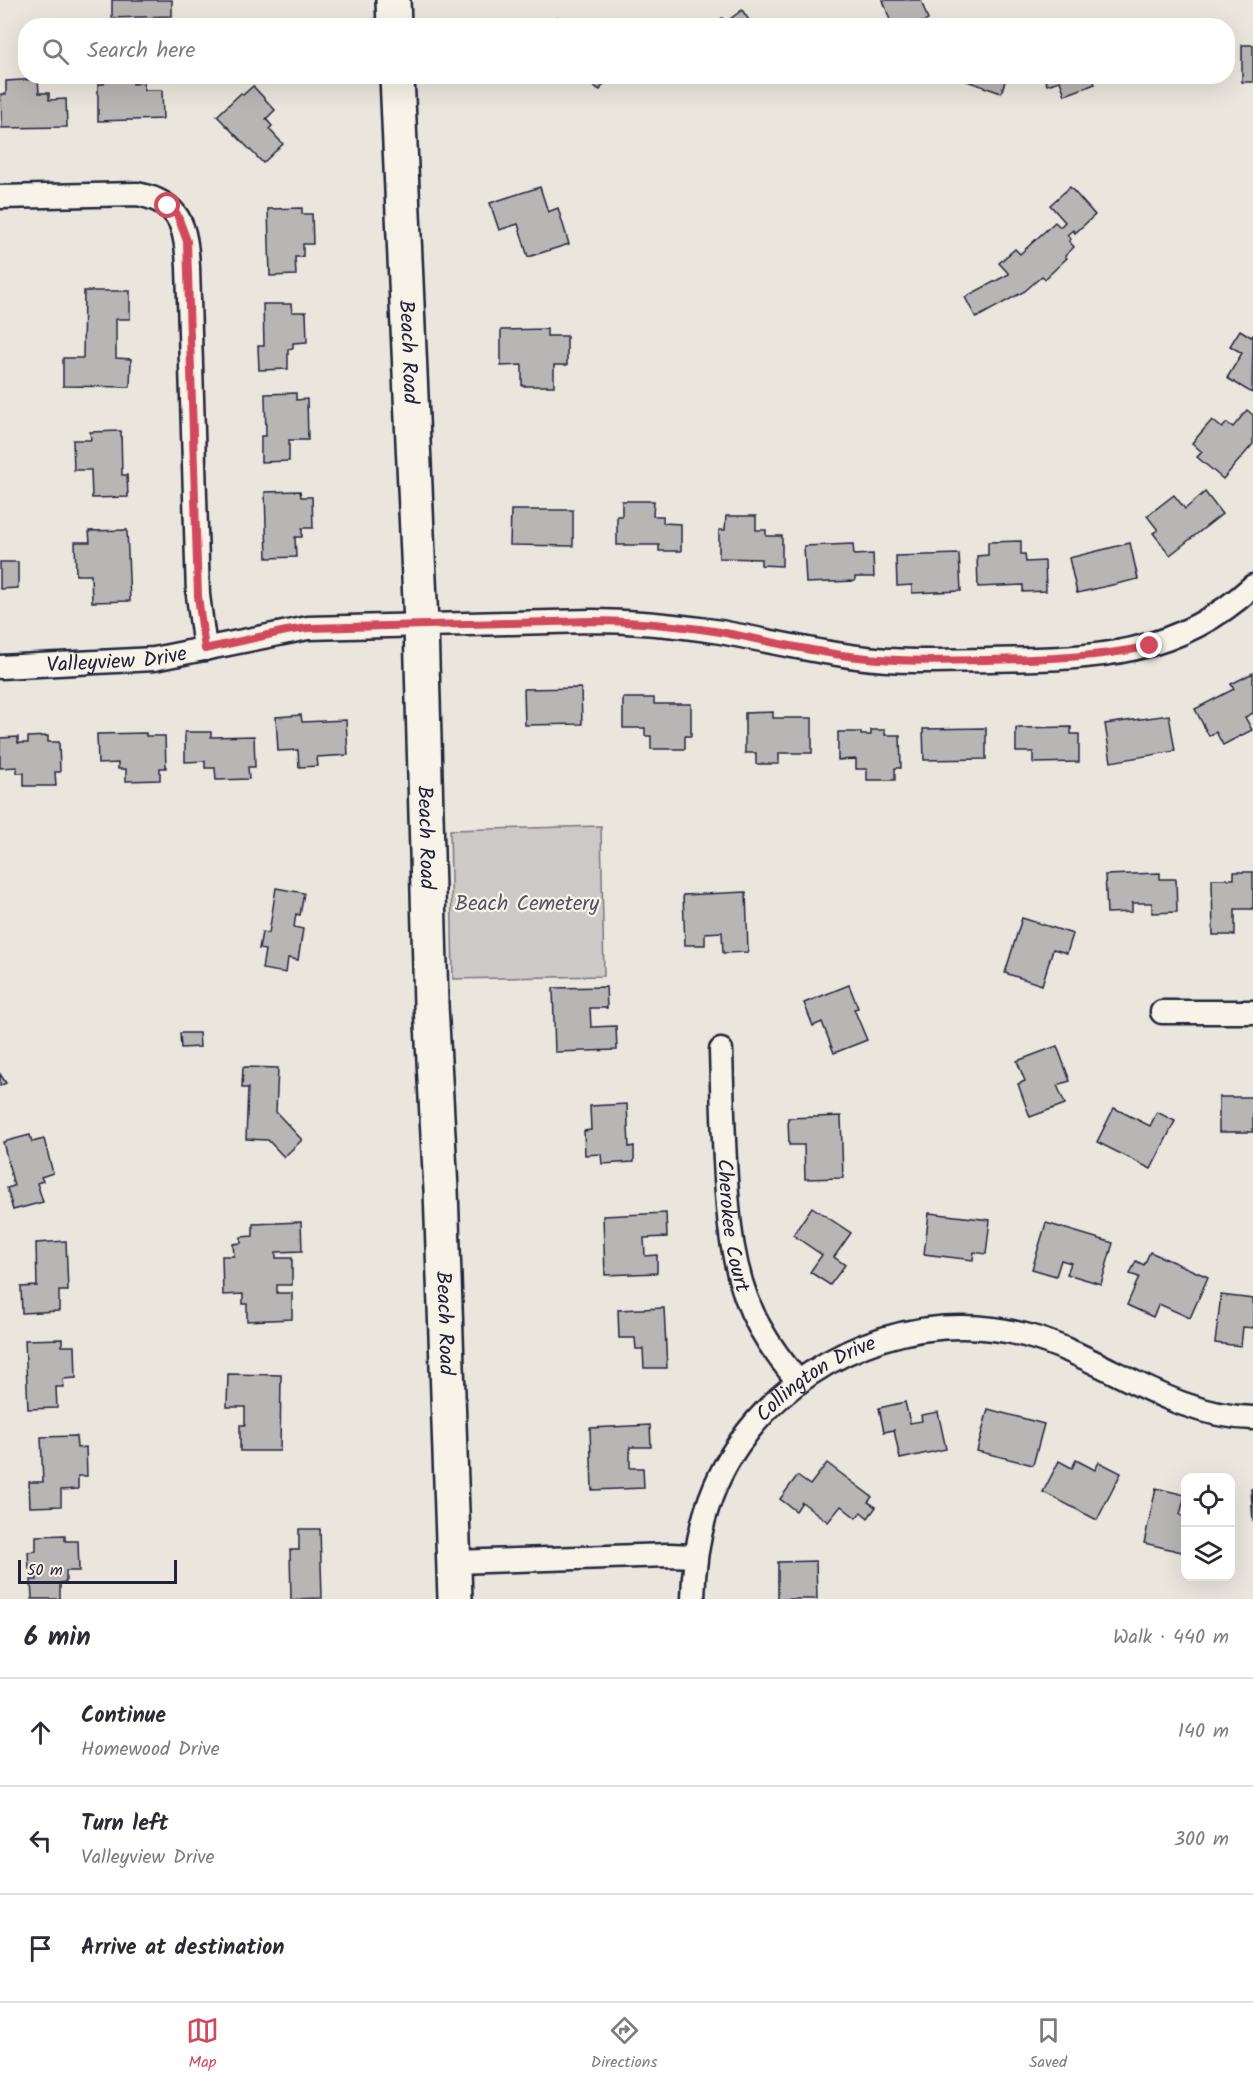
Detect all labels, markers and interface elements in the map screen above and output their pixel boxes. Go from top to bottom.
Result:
search box [18,18,1235,84]
text: Search here [87,34,195,69]
icon: search [39,35,72,68]
route start [154,192,180,218]
street label: Beach Road [389,299,426,405]
route end [1136,632,1162,658]
street label: Valleyview Drive [46,638,190,683]
street label: Beach Road [407,785,443,890]
park label: Beach Cemetery [455,888,599,921]
street label: Cherokee Court [707,1158,758,1298]
street label: Beach Road [426,1271,462,1376]
street label: Collington Drive [748,1327,881,1430]
map controls [1181,1473,1235,1581]
button: locate [1181,1473,1235,1527]
button: layers [1181,1527,1235,1581]
scale bar [18,1557,177,1584]
text: 50 m [27,1558,63,1583]
text: 6 min [24,1617,91,1659]
text: Walk · 440 m [1113,1622,1229,1654]
text: Continue [81,1699,166,1734]
icon: ahead [24,1716,57,1749]
text: 140 m [1178,1716,1229,1748]
text: Homewood Drive [81,1734,220,1766]
text: Turn left [81,1807,168,1842]
icon: left [24,1824,57,1857]
text: 300 m [1174,1824,1229,1856]
text: Valleyview Drive [81,1842,215,1874]
text: Arrive at destination [81,1931,284,1966]
icon: arrive [24,1932,57,1965]
tab: Map [186,2014,219,2075]
tab: Directions [591,2014,657,2075]
tab: Saved [1029,2014,1067,2075]

